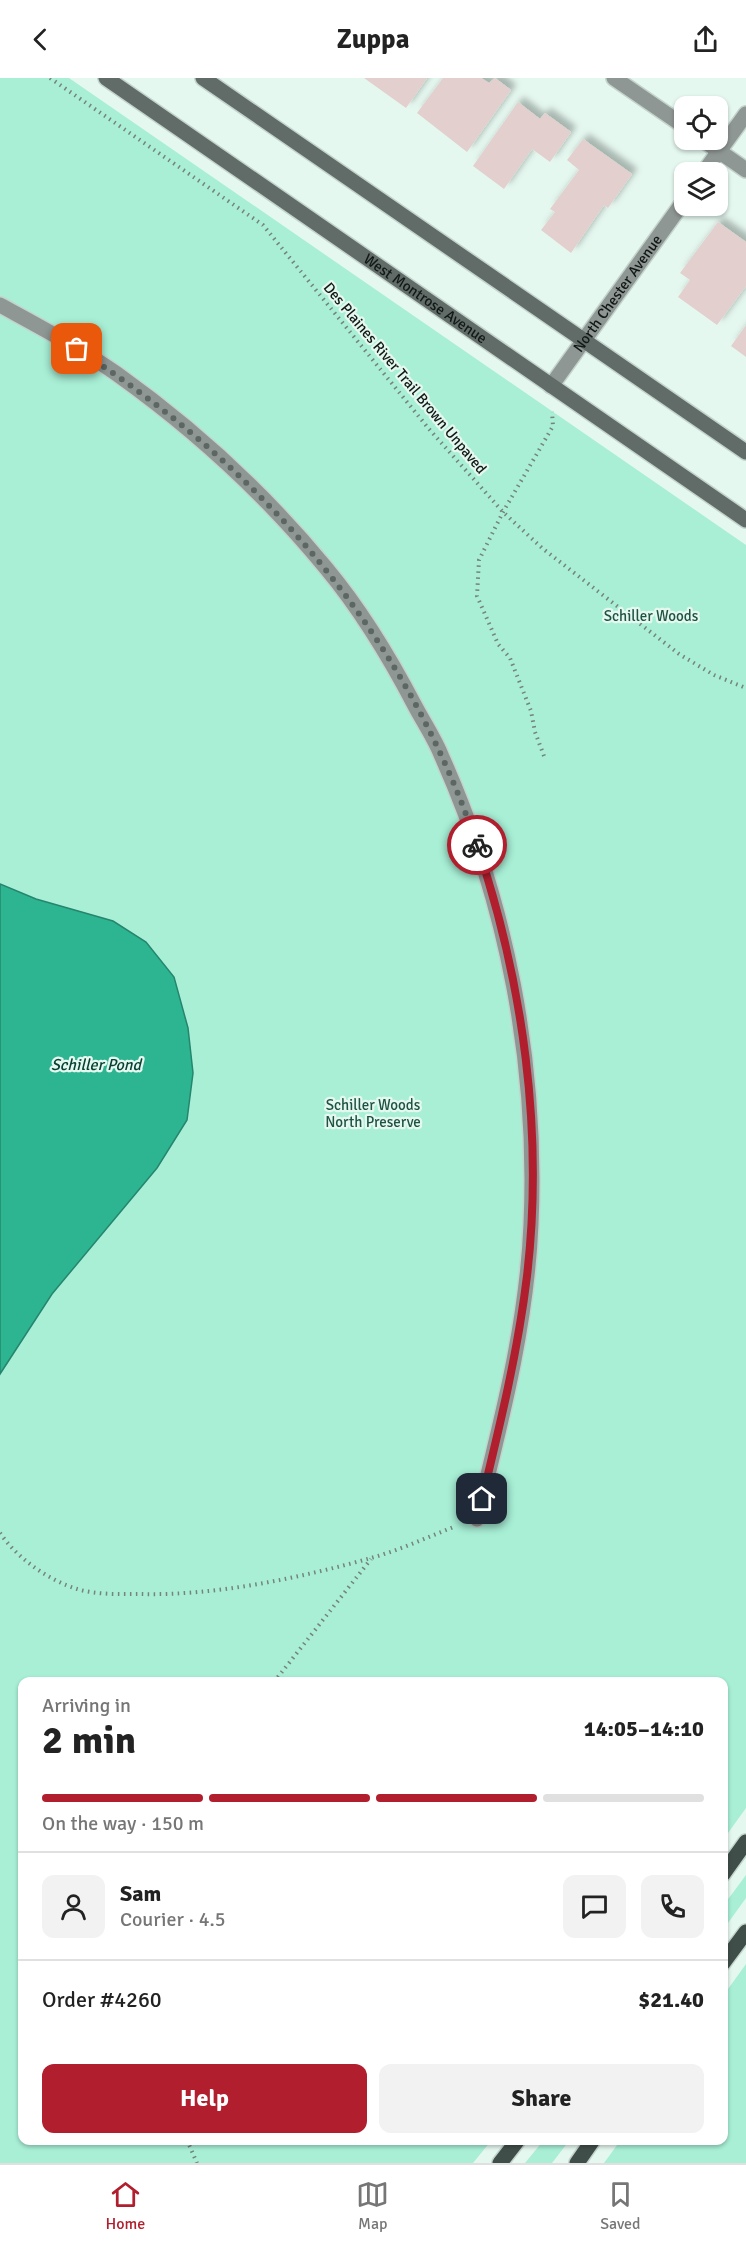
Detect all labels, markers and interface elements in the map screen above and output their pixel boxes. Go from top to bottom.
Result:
icon: back [24,23,57,56]
text: Zuppa [337,23,409,56]
icon: share [689,23,722,56]
map controls [674,96,728,216]
button: locate [674,96,728,150]
button: layers [674,162,728,216]
street label: North Chester Avenue [569,231,666,356]
street label: West Montrose Avenue [360,250,490,347]
street label: Des Plaines River Trail Brown Unpaved [320,279,490,477]
pin [51,323,102,374]
icon: bag [60,332,93,365]
park label: Schiller Woods [604,607,699,625]
courier [447,815,507,875]
icon: bike [461,829,494,862]
water label: Schiller Pond [51,1055,144,1075]
park label: Schiller Woods North Preserve [325,1096,421,1131]
pin [456,1473,507,1524]
icon: home [465,1482,498,1515]
text: Arriving in [42,1693,131,1718]
text: 14:05–14:10 [584,1715,704,1742]
text: 2 min [42,1716,136,1764]
text: On the way · 150 m [42,1811,204,1836]
button: person [42,1875,105,1938]
button: chat [563,1875,626,1938]
button: phone [641,1875,704,1938]
text: Sam [120,1880,161,1907]
text: Courier · 4.5 [120,1907,226,1932]
text: Order #4260 [42,1986,162,2013]
text: $21.40 [638,1986,704,2013]
button: Help [42,2064,367,2133]
button: Share [379,2064,704,2133]
tab: Home [105,2178,145,2234]
tab: Map [356,2178,389,2234]
tab: Saved [600,2178,641,2234]

